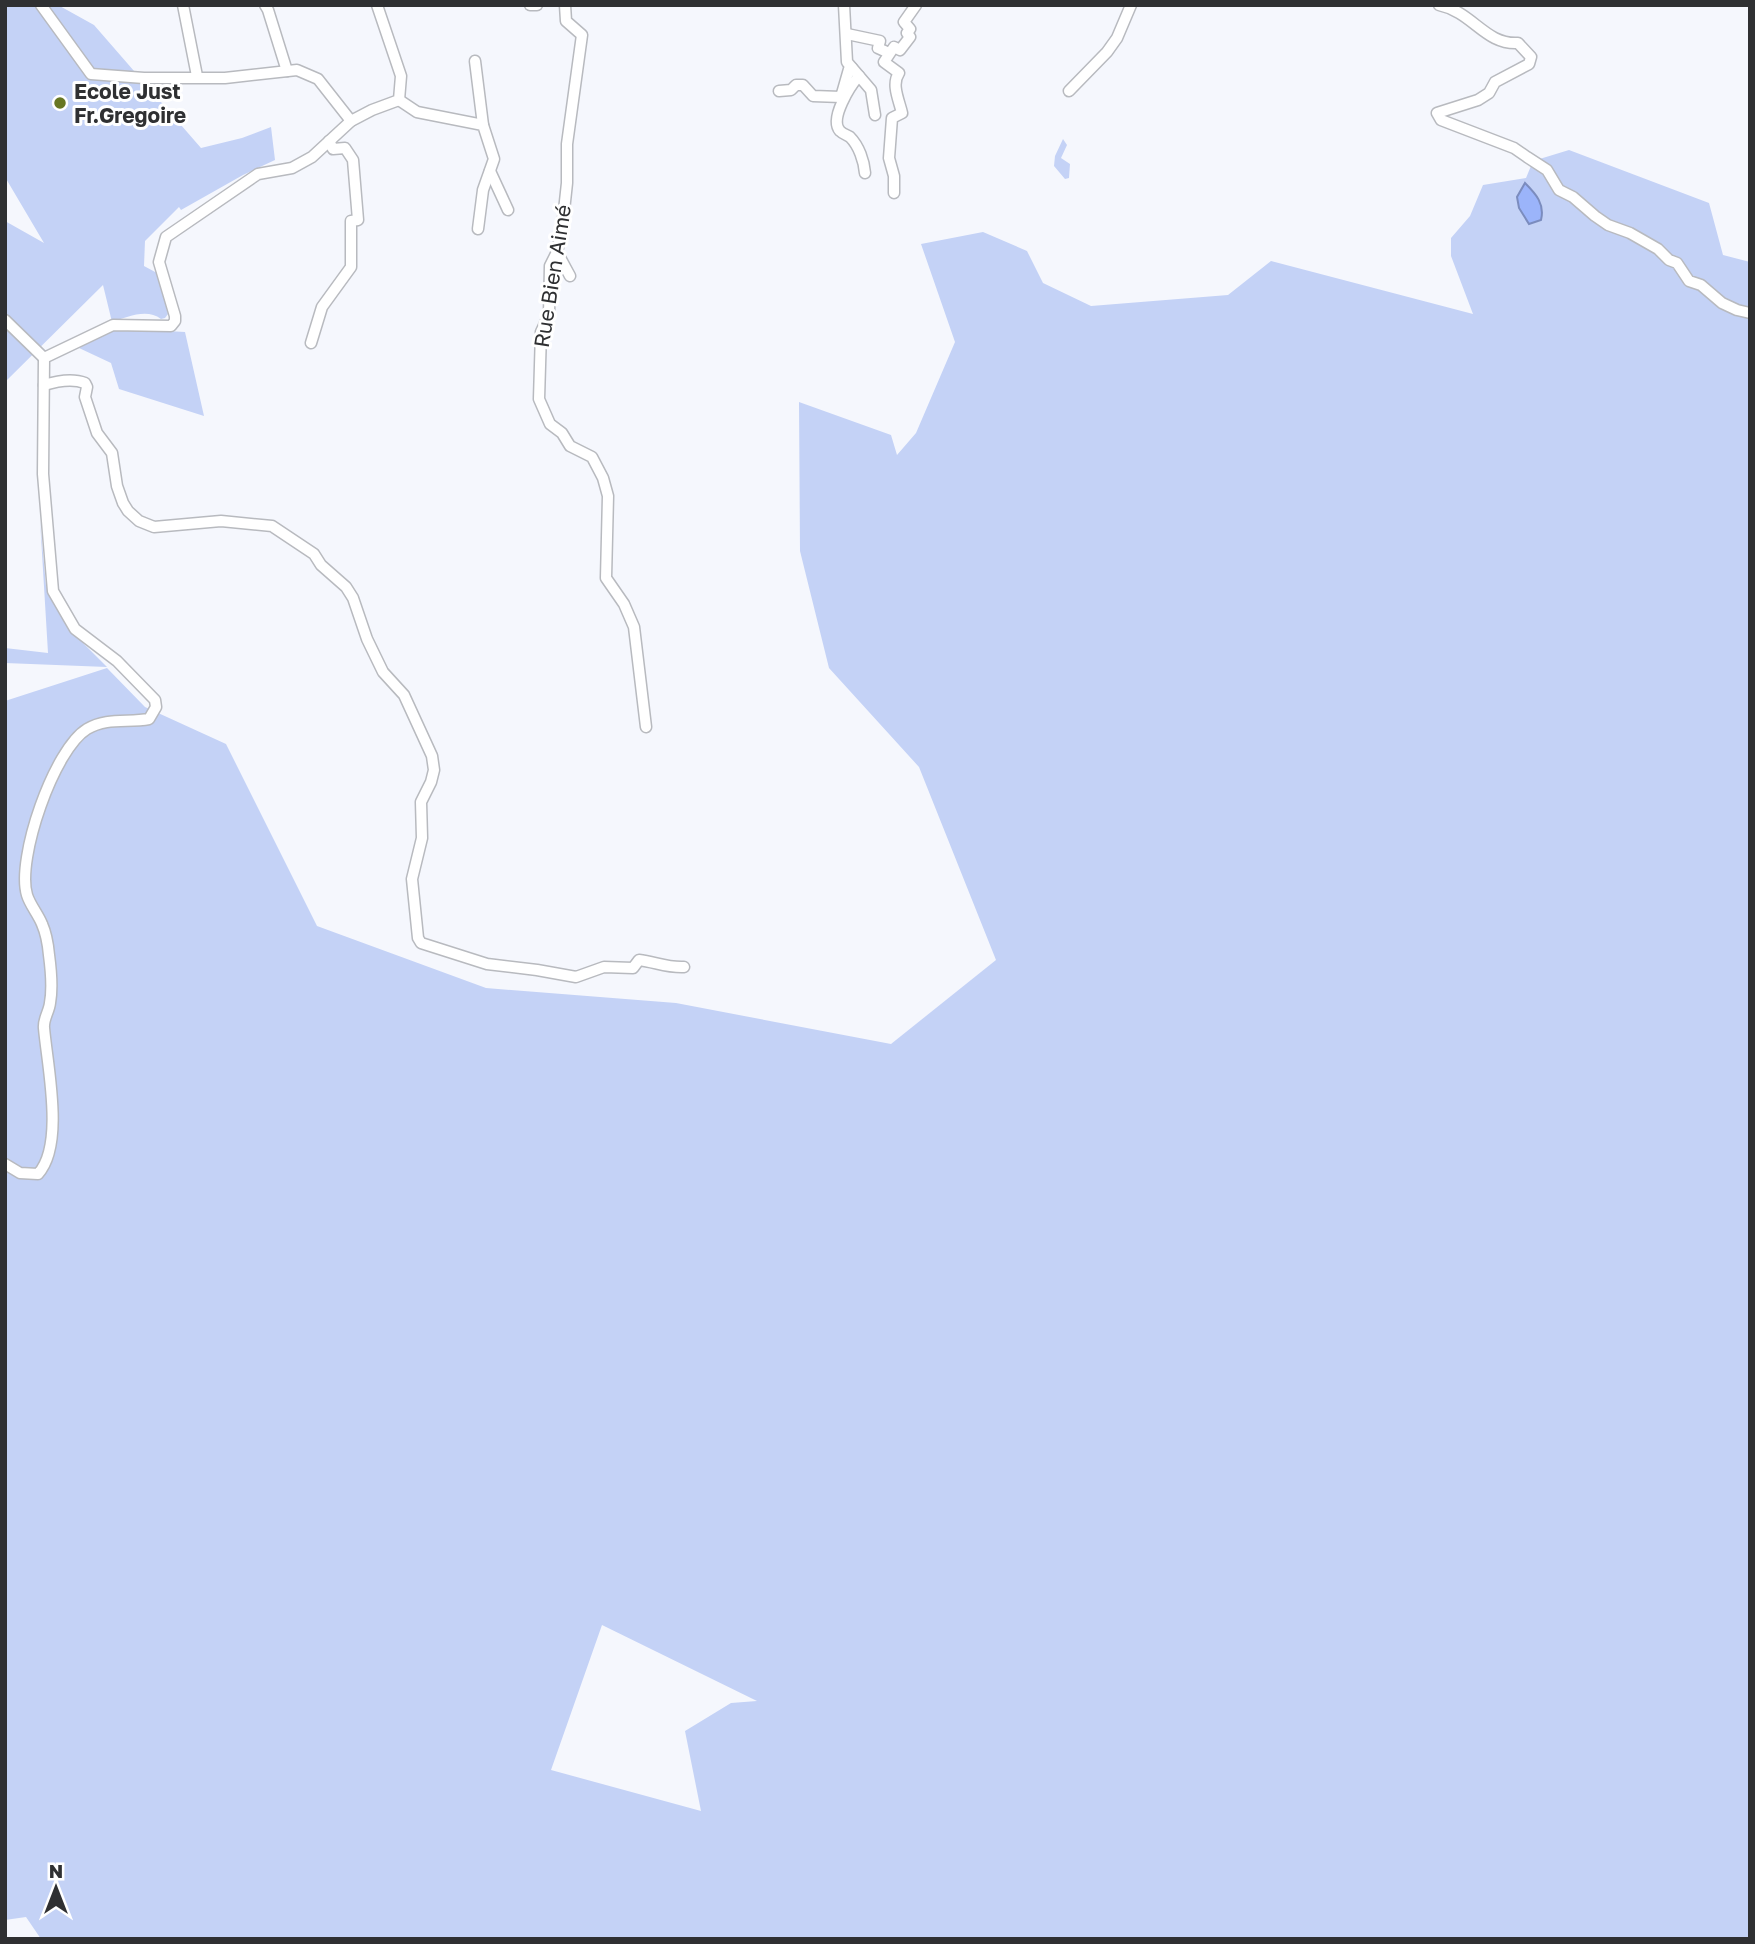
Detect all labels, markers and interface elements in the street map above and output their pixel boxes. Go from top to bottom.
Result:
place label: Ecole Just Fr.Gregoire [74,78,186,128]
marker: Ecole Just Fr.Gregoire [52,95,68,111]
street label: Rue Bien Aimé [528,203,576,349]
north arrow [21,1853,91,1923]
text: N [49,1859,63,1882]

